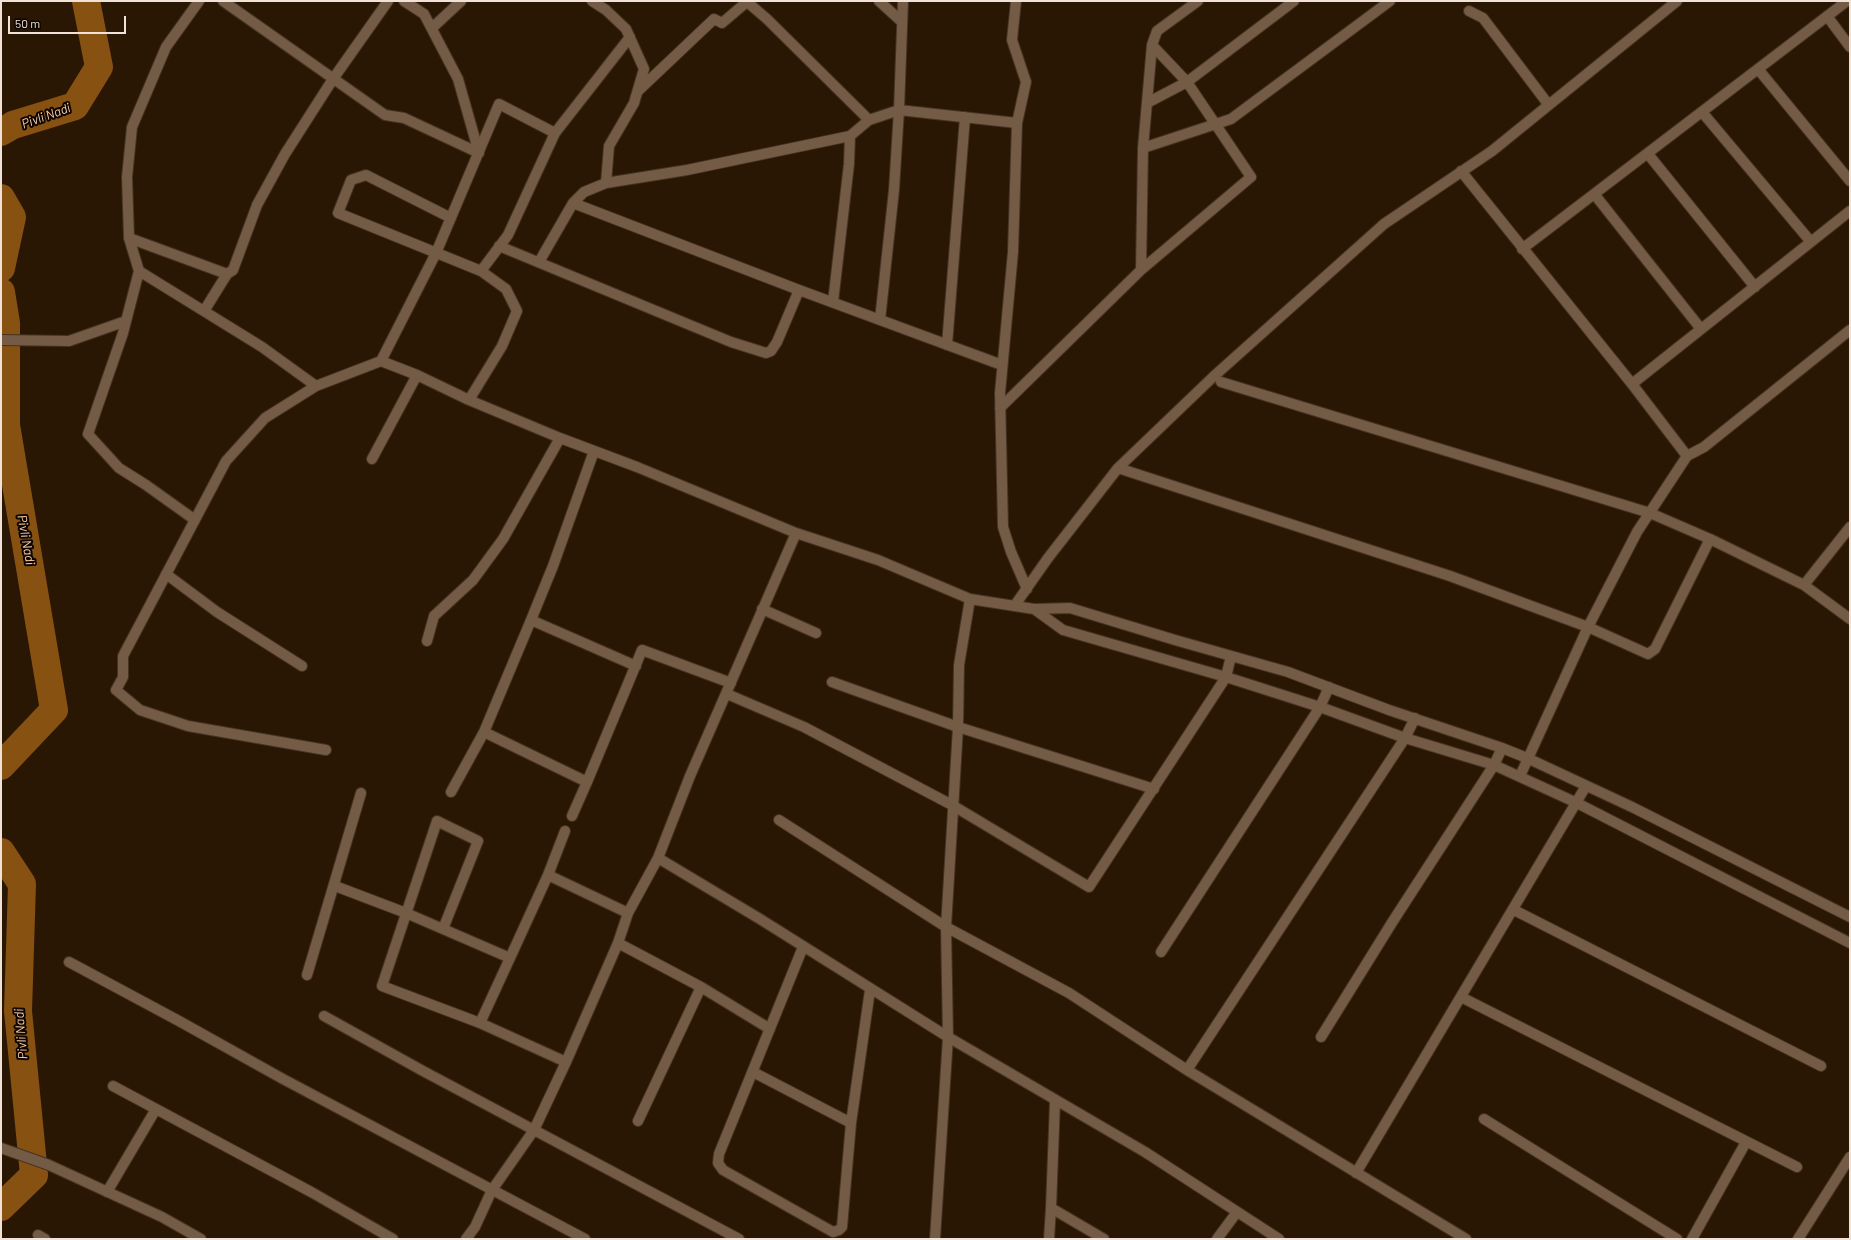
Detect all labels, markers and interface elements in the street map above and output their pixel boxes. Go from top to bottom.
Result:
scale bar [10,8,128,34]
text: 50 m [15,16,40,30]
water label: Pivli Nadi [19,100,73,132]
water label: Pivli Nadi [14,514,38,566]
water label: Pivli Nadi [11,1008,31,1060]

